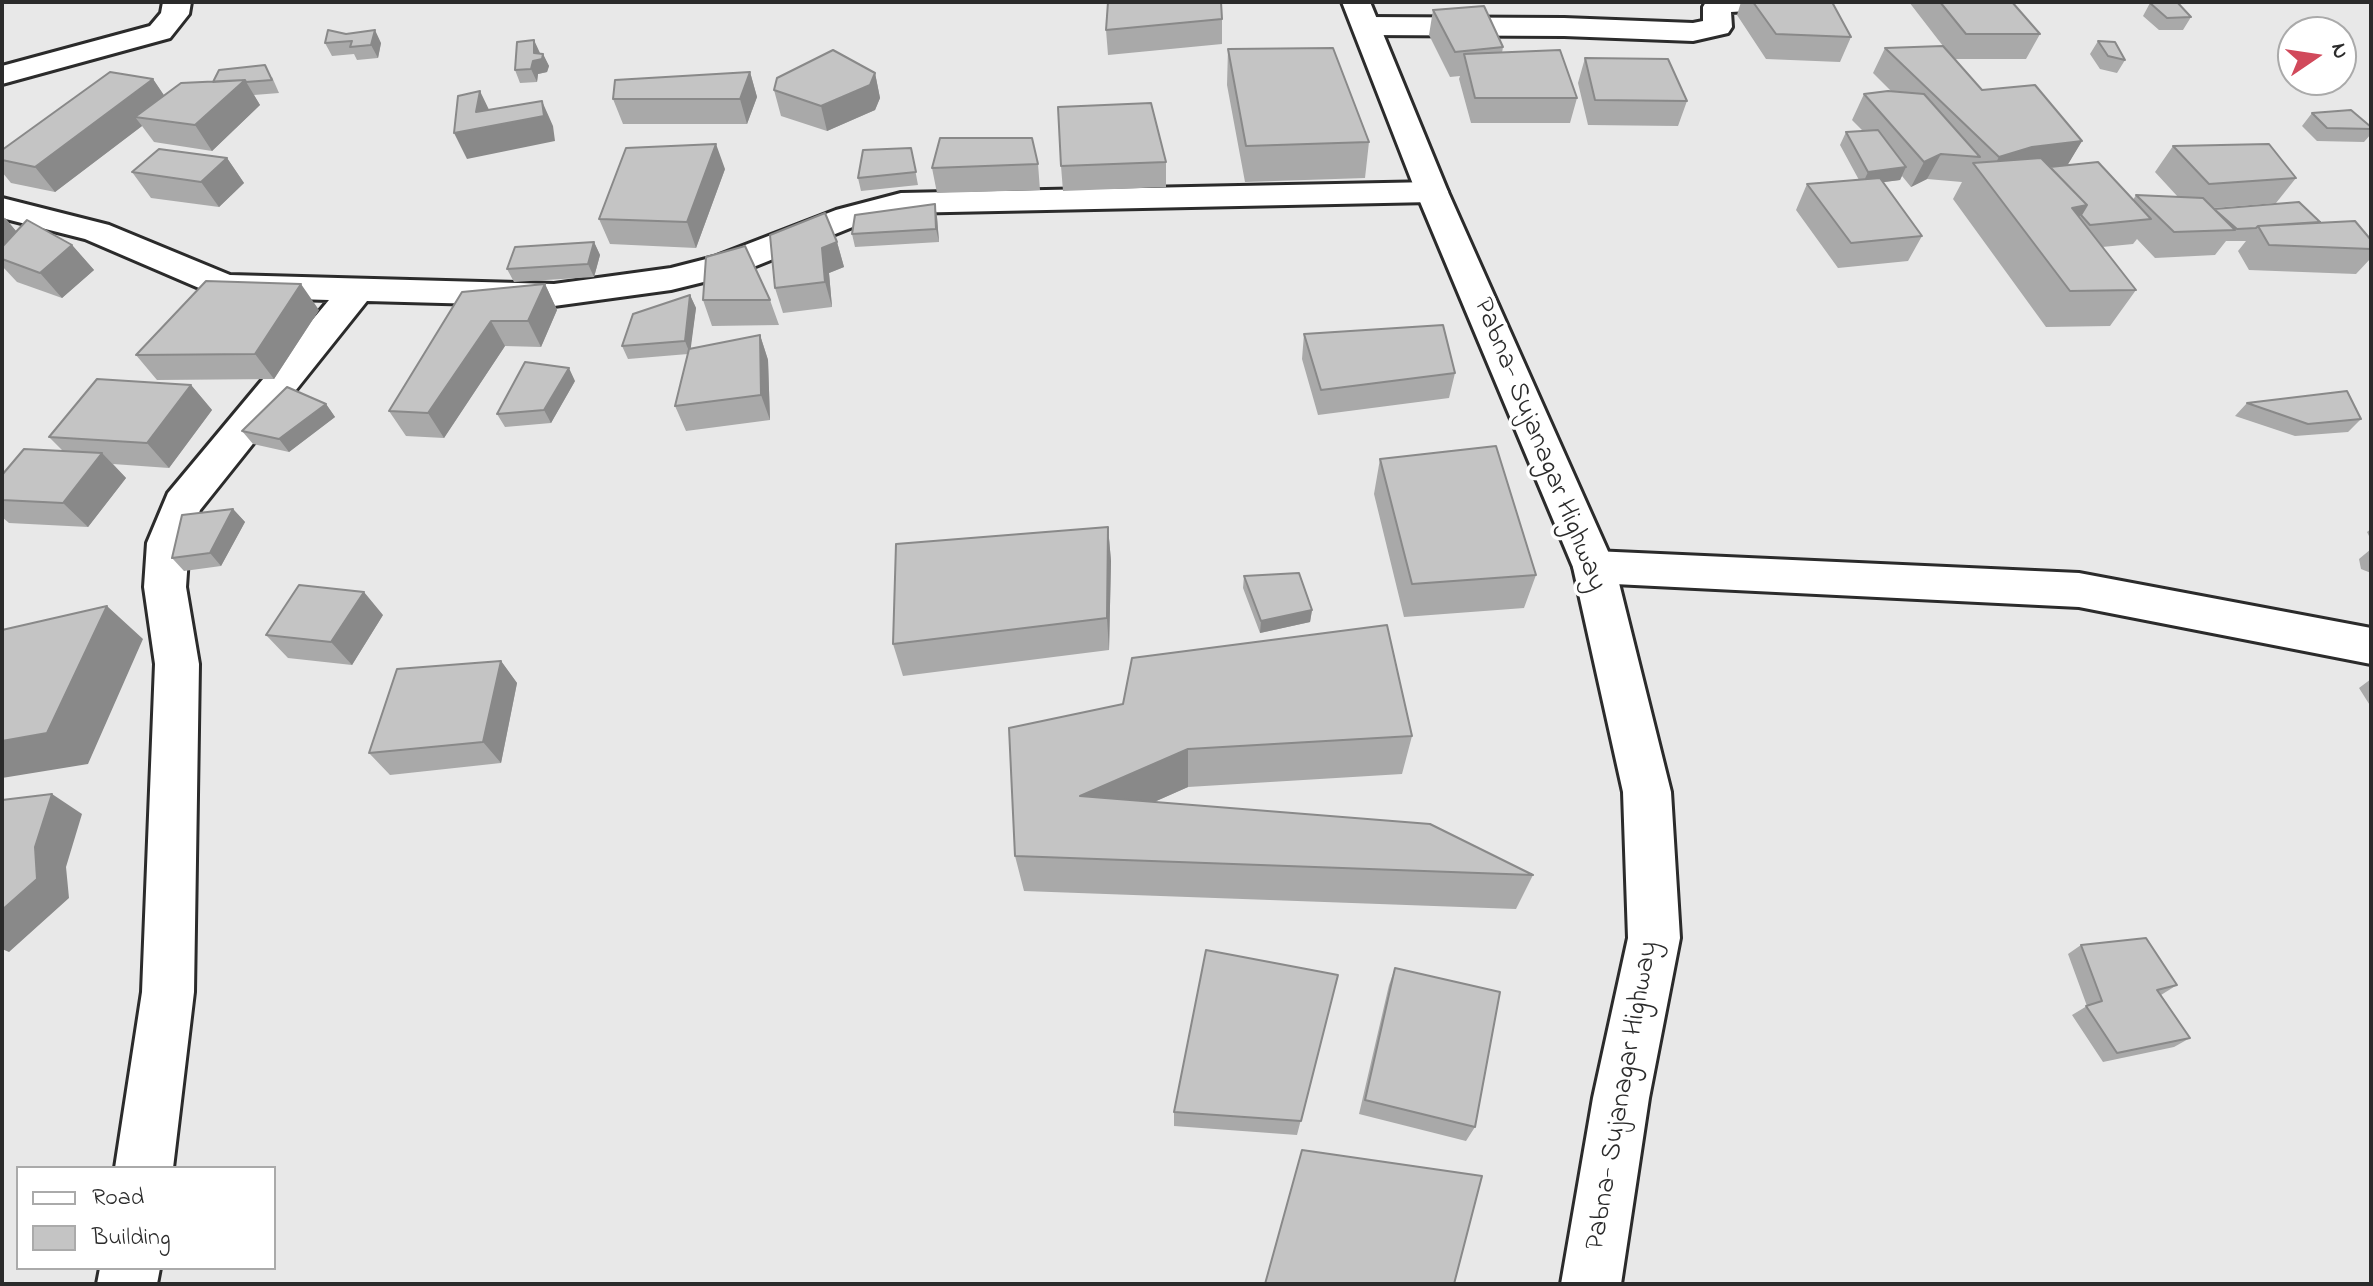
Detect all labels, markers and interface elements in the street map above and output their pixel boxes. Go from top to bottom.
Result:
north arrow [2277,16,2357,96]
text: N [2321,40,2356,62]
street label: Pabna- Sujanagar Highway [1464,294,1612,596]
street label: Pabna- Sujanagar Highway [1580,939,1668,1253]
legend [16,1166,276,1270]
text: Road [92,1181,144,1216]
text: Building [92,1221,171,1256]

